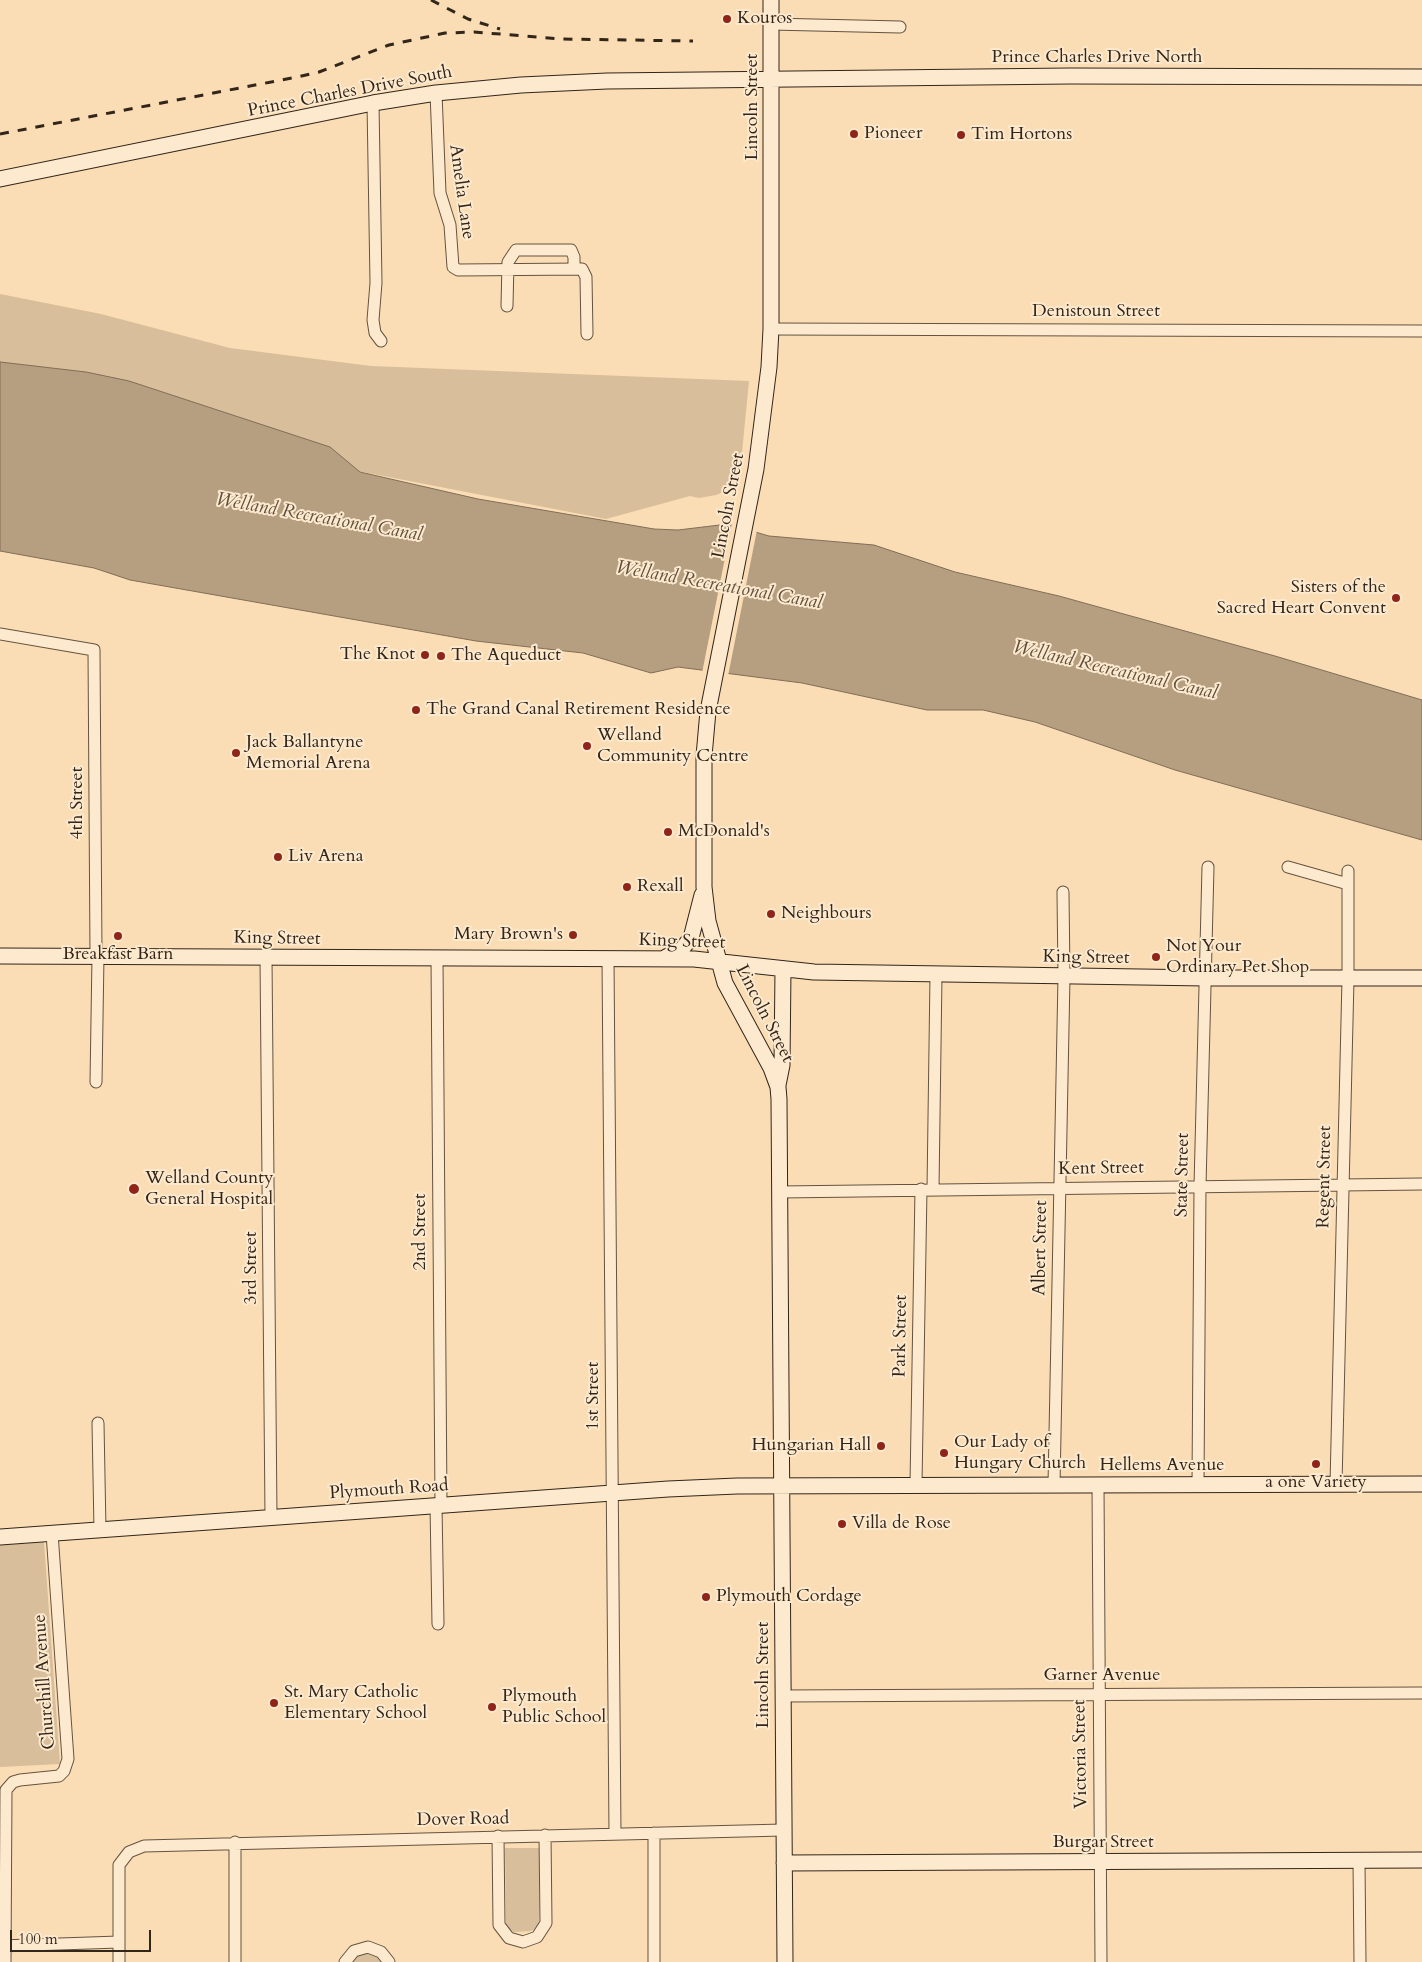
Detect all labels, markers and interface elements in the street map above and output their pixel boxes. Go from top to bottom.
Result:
place label: Kouros [737,8,792,30]
marker: Kouros [721,13,733,25]
street label: Prince Charles Drive North [992,47,1202,69]
street label: Lincoln Street [742,53,764,161]
street label: Prince Charles Drive South [246,62,454,122]
place label: Pioneer [864,123,923,145]
place label: Tim Hortons [971,124,1072,146]
marker: Pioneer [848,128,860,140]
marker: Tim Hortons [955,129,967,141]
street label: Amelia Lane [444,143,478,241]
street label: Denistoun Street [1032,301,1160,323]
street label: Lincoln Street [708,451,750,561]
water label: Welland Recreational Canal [214,489,424,547]
water label: Welland Recreational Canal [614,557,824,615]
place label: Sisters of the Sacred Heart Convent [1217,577,1386,620]
marker: Sisters of the Sacred Heart Convent [1390,592,1402,604]
water label: Welland Recreational Canal [1011,636,1219,706]
place label: The Knot [340,644,415,666]
place label: The Aqueduct [451,645,561,667]
marker: The Knot [419,649,431,661]
marker: The Aqueduct [435,650,447,662]
place label: The Grand Canal Retirement Residence [426,699,731,721]
marker: The Grand Canal Retirement Residence [410,704,422,716]
place label: Welland Community Centre [597,725,749,768]
place label: Jack Ballantyne Memorial Arena [246,732,370,774]
marker: Welland Community Centre [581,740,593,752]
marker: Jack Ballantyne Memorial Arena [230,747,242,759]
street label: 4th Street [67,767,89,839]
place label: McDonald's [678,821,770,843]
marker: McDonald's [662,826,674,838]
place label: Liv Arena [288,846,363,868]
marker: Liv Arena [272,851,284,863]
place label: Rexall [637,876,684,898]
marker: Rexall [621,881,633,893]
place label: Neighbours [781,903,871,925]
marker: Neighbours [765,908,777,920]
place label: Mary Brown's [454,924,563,946]
street label: King Street [233,927,321,951]
marker: Mary Brown's [567,929,579,941]
marker: Breakfast Barn [112,930,124,942]
street label: King Street [638,930,726,954]
place label: Not Your Ordinary Pet Shop [1166,936,1309,979]
place label: Breakfast Barn [63,944,173,966]
street label: King Street [1042,946,1130,970]
marker: Not Your Ordinary Pet Shop [1150,951,1162,963]
street label: Lincoln Street [730,961,798,1067]
street label: Regent Street [1313,1125,1337,1229]
street label: State Street [1171,1133,1195,1217]
street label: Kent Street [1058,1157,1144,1181]
place label: Welland County General Hospital [145,1168,273,1210]
marker: Welland County General Hospital [127,1182,141,1196]
street label: 2nd Street [410,1193,432,1271]
street label: Albert Street [1029,1200,1053,1296]
street label: 3rd Street [241,1231,263,1305]
street label: Park Street [889,1294,913,1378]
street label: 1st Street [583,1361,605,1431]
place label: Our Lady of Hungary Church [954,1432,1086,1475]
place label: Hungarian Hall [752,1435,871,1457]
marker: Hungarian Hall [875,1440,887,1452]
marker: Our Lady of Hungary Church [938,1447,950,1459]
street label: Hellems Avenue [1100,1455,1224,1477]
marker: a one Variety [1310,1458,1322,1470]
place label: a one Variety [1265,1472,1367,1494]
street label: Plymouth Road [329,1475,449,1505]
place label: Villa de Rose [852,1513,951,1535]
marker: Villa de Rose [836,1518,848,1530]
place label: Plymouth Cordage [716,1586,862,1608]
marker: Plymouth Cordage [700,1591,712,1603]
street label: Churchill Avenue [29,1614,61,1750]
street label: Lincoln Street [753,1621,775,1729]
street label: Garner Avenue [1044,1665,1160,1687]
place label: St. Mary Catholic Elementary School [284,1682,427,1725]
place label: Plymouth Public School [502,1686,606,1728]
marker: St. Mary Catholic Elementary School [268,1697,280,1709]
street label: Victoria Street [1069,1699,1093,1809]
marker: Plymouth Public School [486,1701,498,1713]
street label: Dover Road [417,1808,509,1832]
street label: Burgar Street [1052,1832,1154,1854]
scale bar [12,1920,154,1952]
text: 100 m [18,1929,58,1949]

